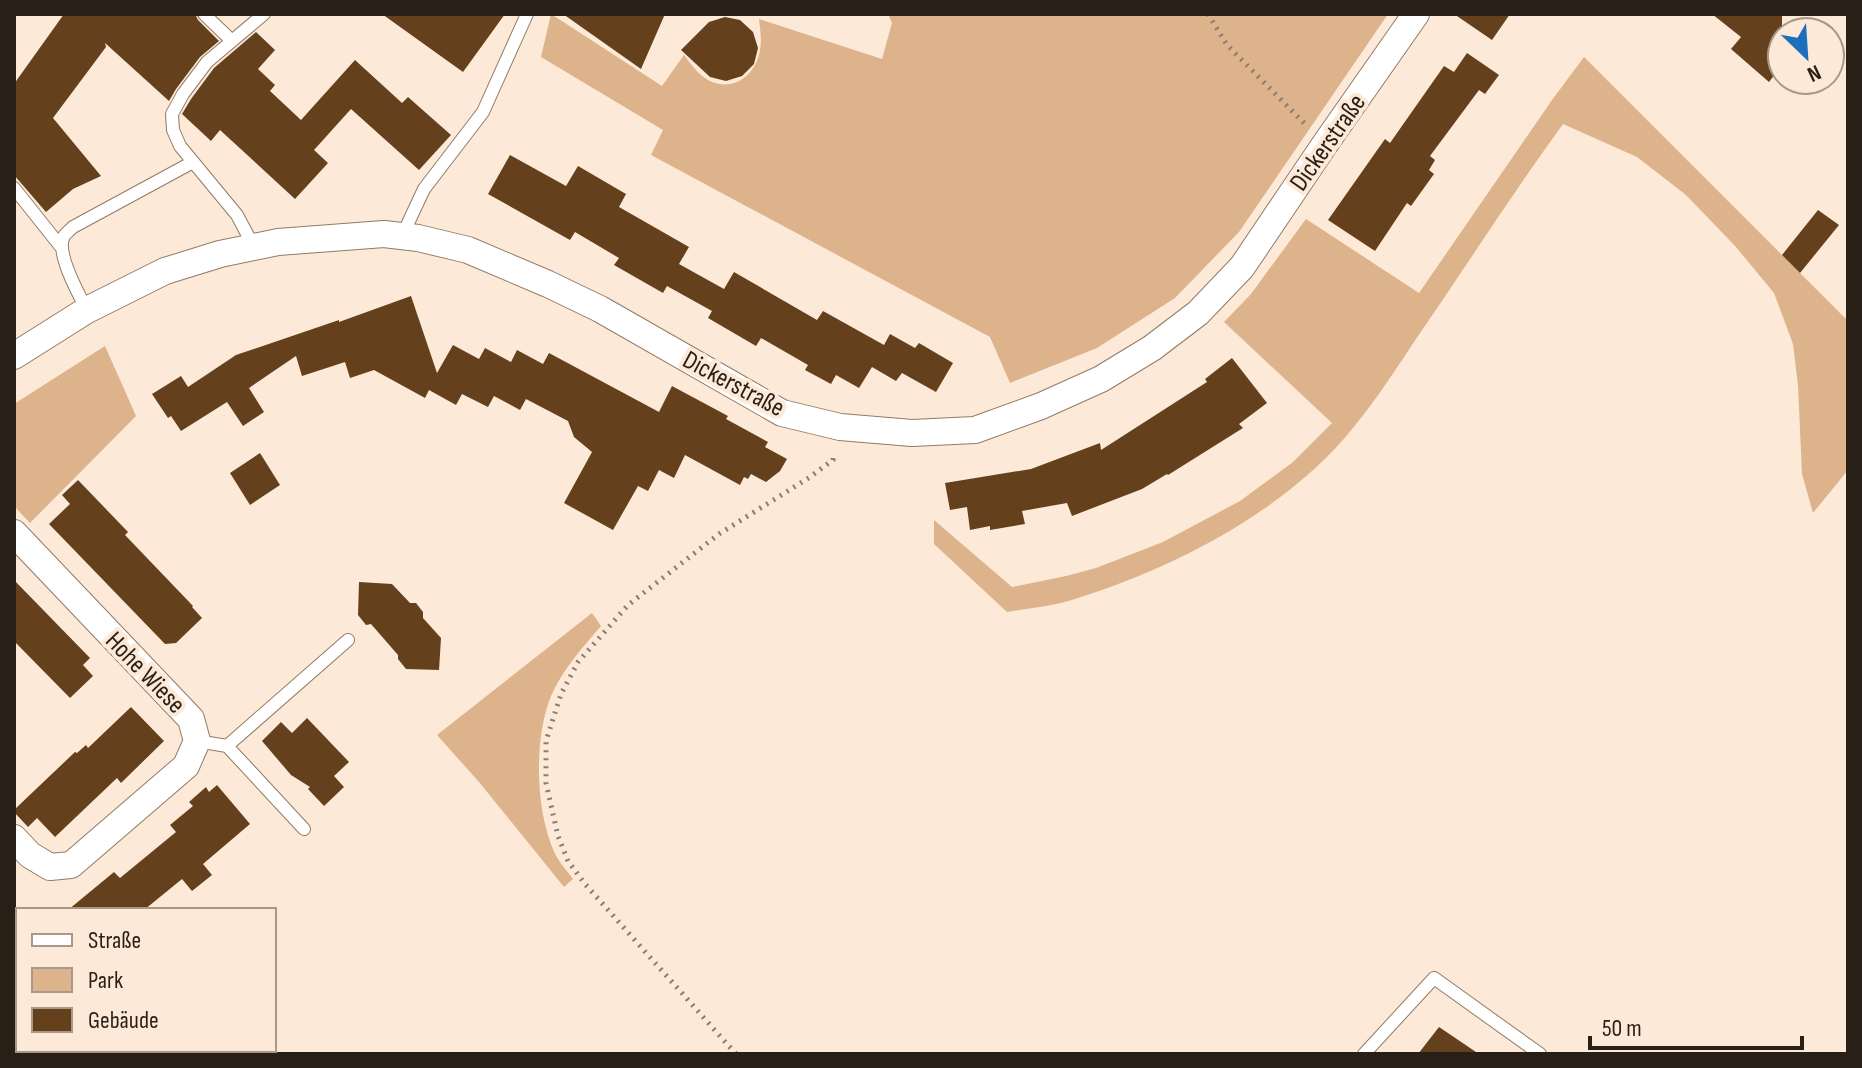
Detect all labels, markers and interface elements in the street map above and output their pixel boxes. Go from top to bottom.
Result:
north arrow [1766,16,1846,96]
text: N [1803,58,1825,87]
street label: Dickerstraße [1284,89,1373,197]
street label: Dickerstraße [677,345,789,424]
street label: Hohe Wiese [98,626,191,720]
legend [16,908,276,1052]
text: Straße [88,926,141,955]
text: Park [88,966,123,995]
scale bar [1590,1000,1802,1050]
text: Gebäude [88,1006,159,1035]
text: 50 m [1602,1014,1642,1043]

